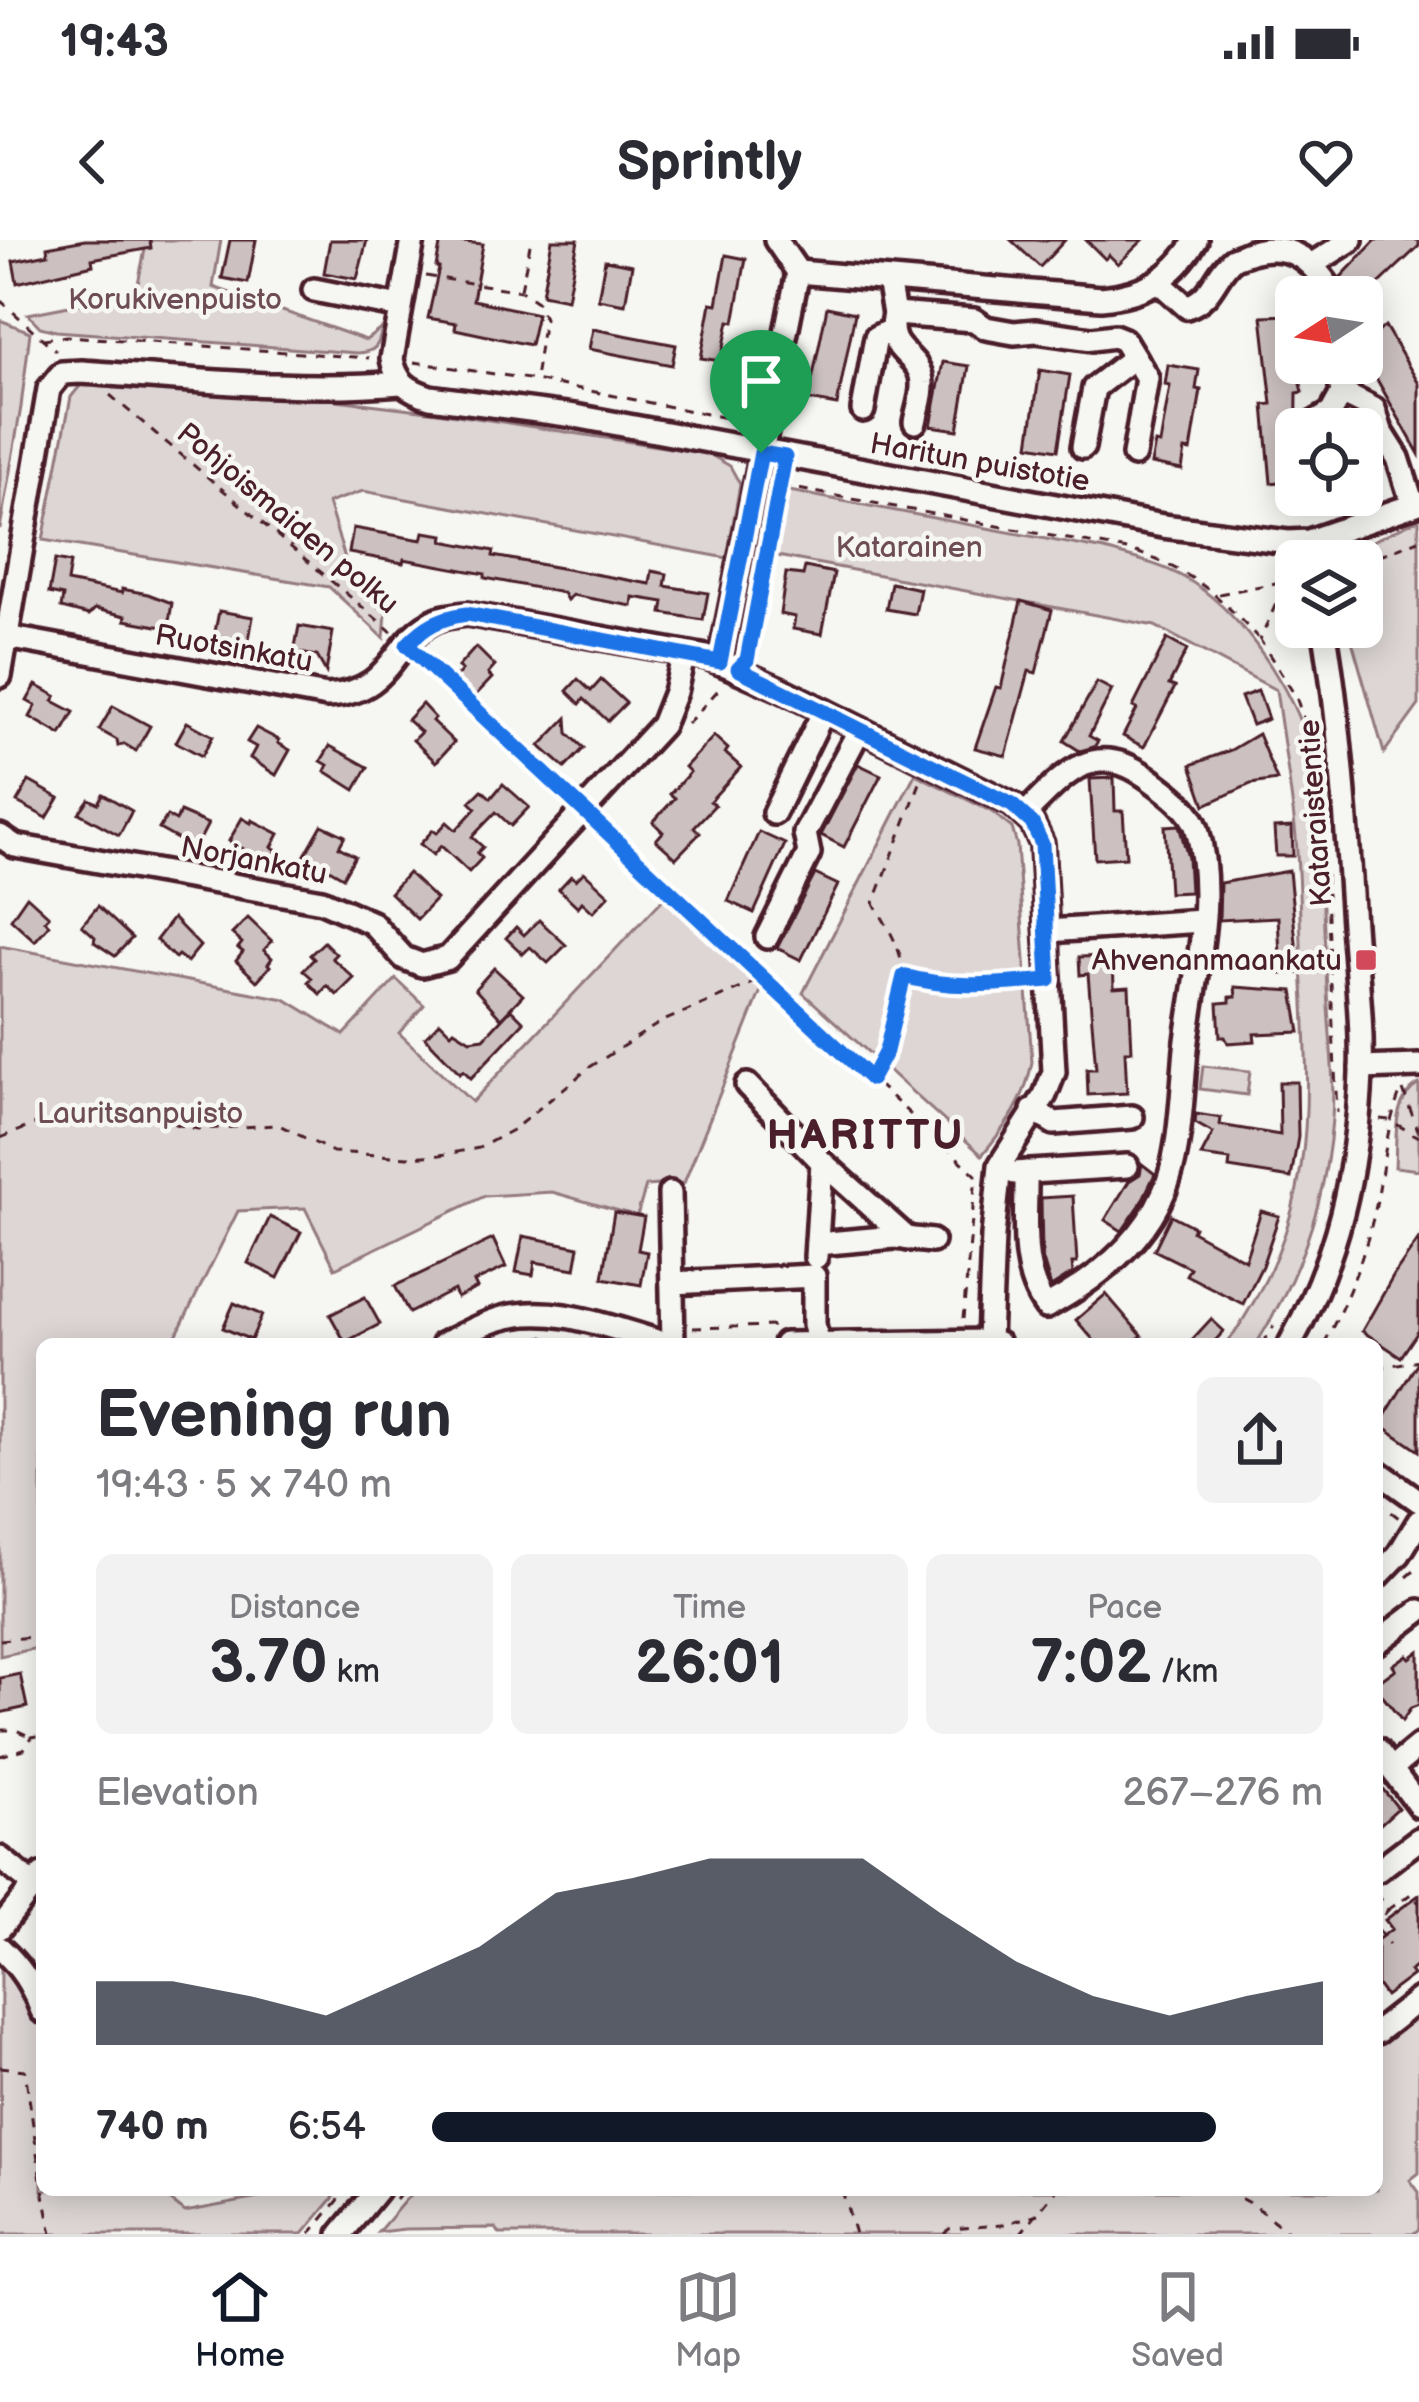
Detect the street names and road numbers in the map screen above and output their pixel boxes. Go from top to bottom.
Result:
street label: Pohjoismaiden polku [169,415,406,622]
street label: Haritun puistotie [867,426,1092,500]
street label: Ruotsinkatu [152,617,315,681]
street label: Kataraistentie [1292,718,1340,908]
street label: Norjankatu [178,829,330,893]

